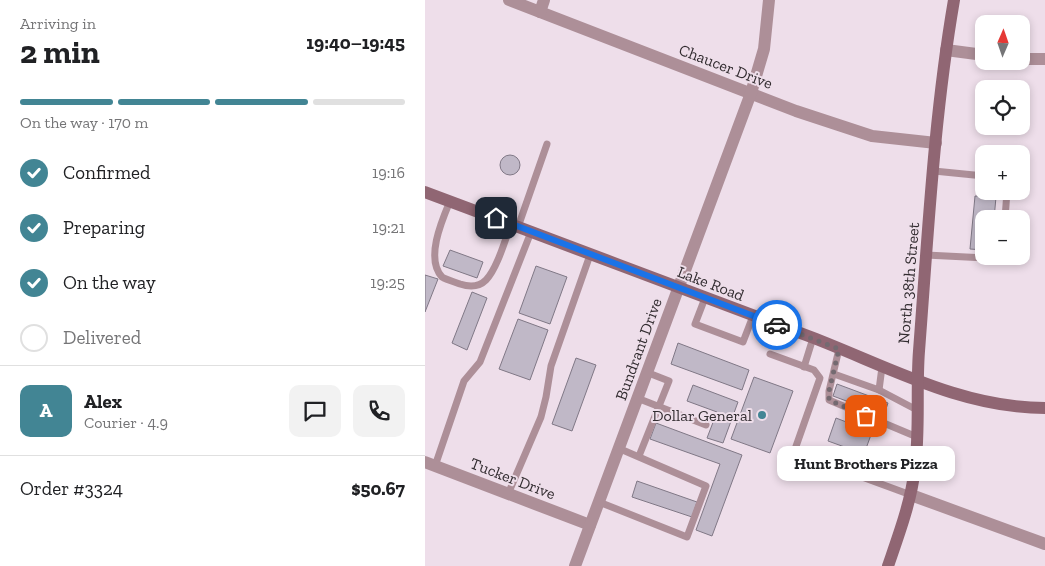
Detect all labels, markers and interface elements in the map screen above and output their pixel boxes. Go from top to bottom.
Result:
text: Arriving in [20,14,96,33]
north arrow [975,15,1030,70]
map controls [975,15,1030,265]
text: 19:40–19:45 [306,31,405,54]
text: 2 min [20,33,100,71]
street label: Chaucer Drive [676,40,775,93]
button: locate [975,80,1030,135]
text: On the way · 170 m [20,113,148,132]
button: + [975,145,1030,200]
icon: check [20,159,48,187]
text: Confirmed [63,161,150,184]
text: 19:16 [372,163,405,182]
pin [475,197,517,239]
icon: home [482,204,510,232]
button: − [975,210,1030,265]
icon: check [20,214,48,242]
text: Preparing [63,216,145,239]
text: 19:21 [372,218,405,237]
street label: North 38th Street [894,222,923,344]
street label: Lake Road [675,262,747,305]
icon: check [20,269,48,297]
text: On the way [63,271,156,294]
text: 19:25 [370,273,405,292]
street label: Bundrant Drive [611,295,666,403]
courier [752,300,802,350]
icon: car [763,311,791,339]
text: Delivered [63,326,141,349]
button: chat [289,385,341,437]
button: phone [353,385,405,437]
text: Alex [84,390,122,413]
pin [845,395,887,437]
text: A [39,399,53,422]
icon: bag [852,402,880,430]
place label: Dollar General [652,406,752,425]
marker: Dollar General [756,409,768,421]
text: Courier · 4.9 [84,413,168,432]
callout: Hunt Brothers Pizza [777,446,955,481]
street label: Tucker Drive [468,454,558,503]
text: Hunt Brothers Pizza [794,454,938,473]
text: Order #3324 [20,477,123,500]
text: $50.67 [351,477,405,500]

